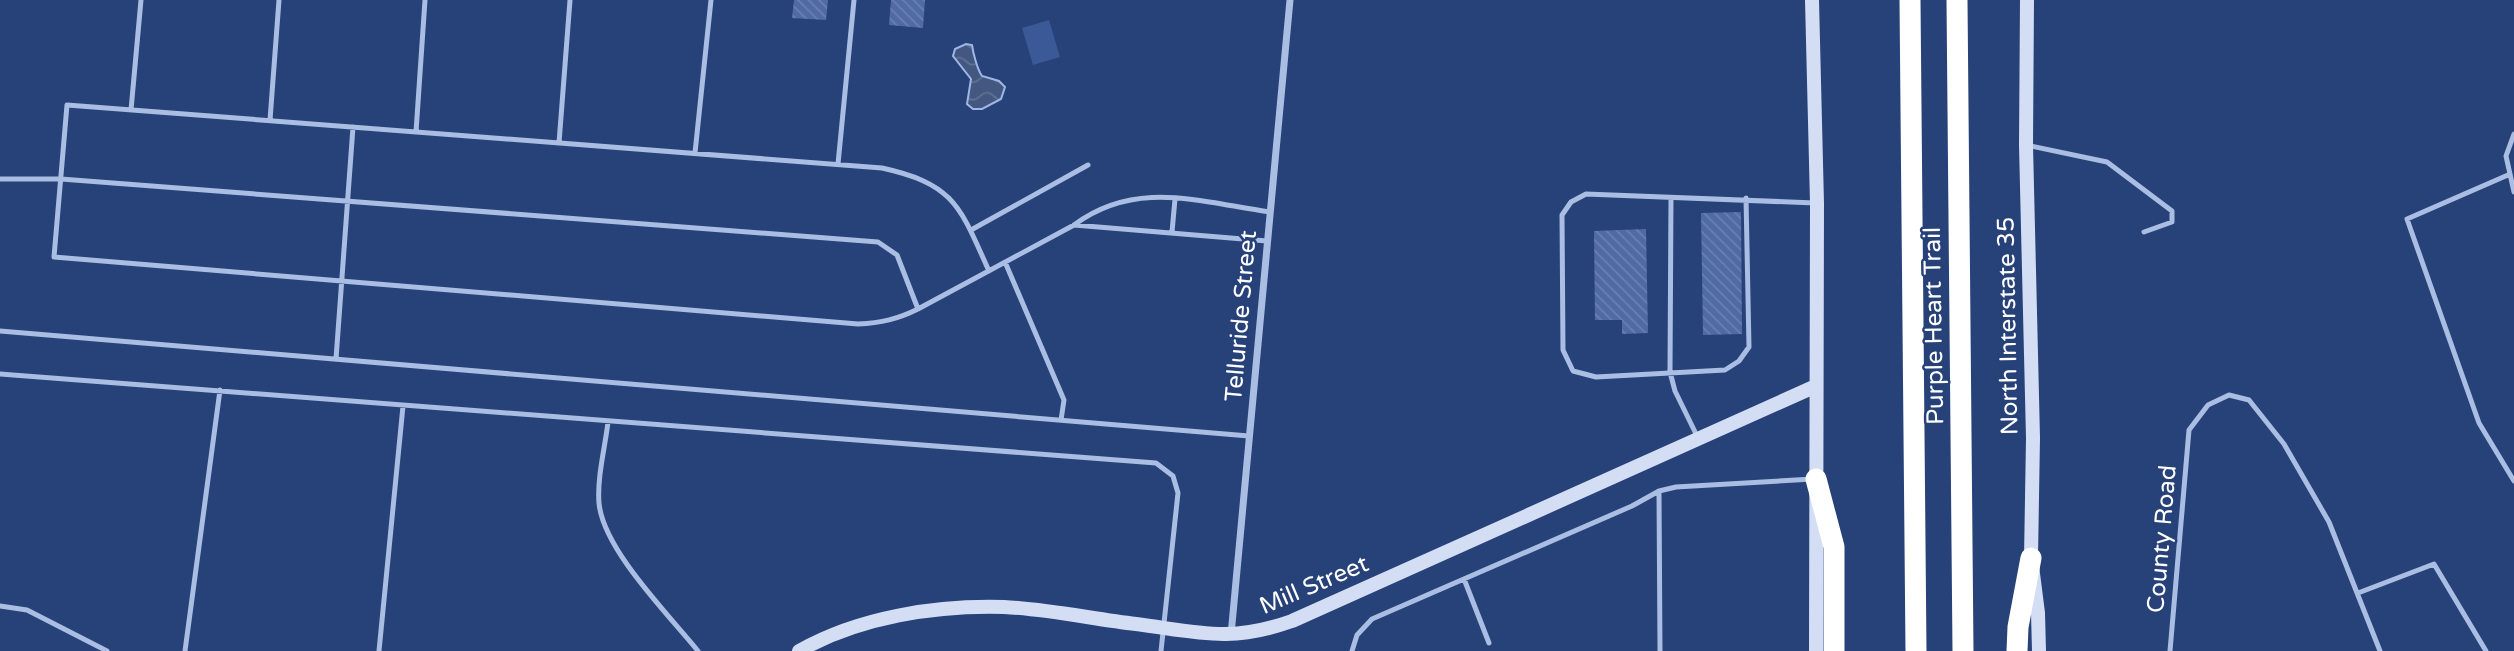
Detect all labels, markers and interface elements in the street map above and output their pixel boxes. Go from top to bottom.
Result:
street label: North Interstate 35 [1992,217,2024,435]
street label: Purple Heart Trail [1918,227,1950,425]
street label: Telluride Street [1219,229,1263,403]
street label: County Road [2141,464,2183,614]
street label: Mill Street [1255,549,1373,621]

